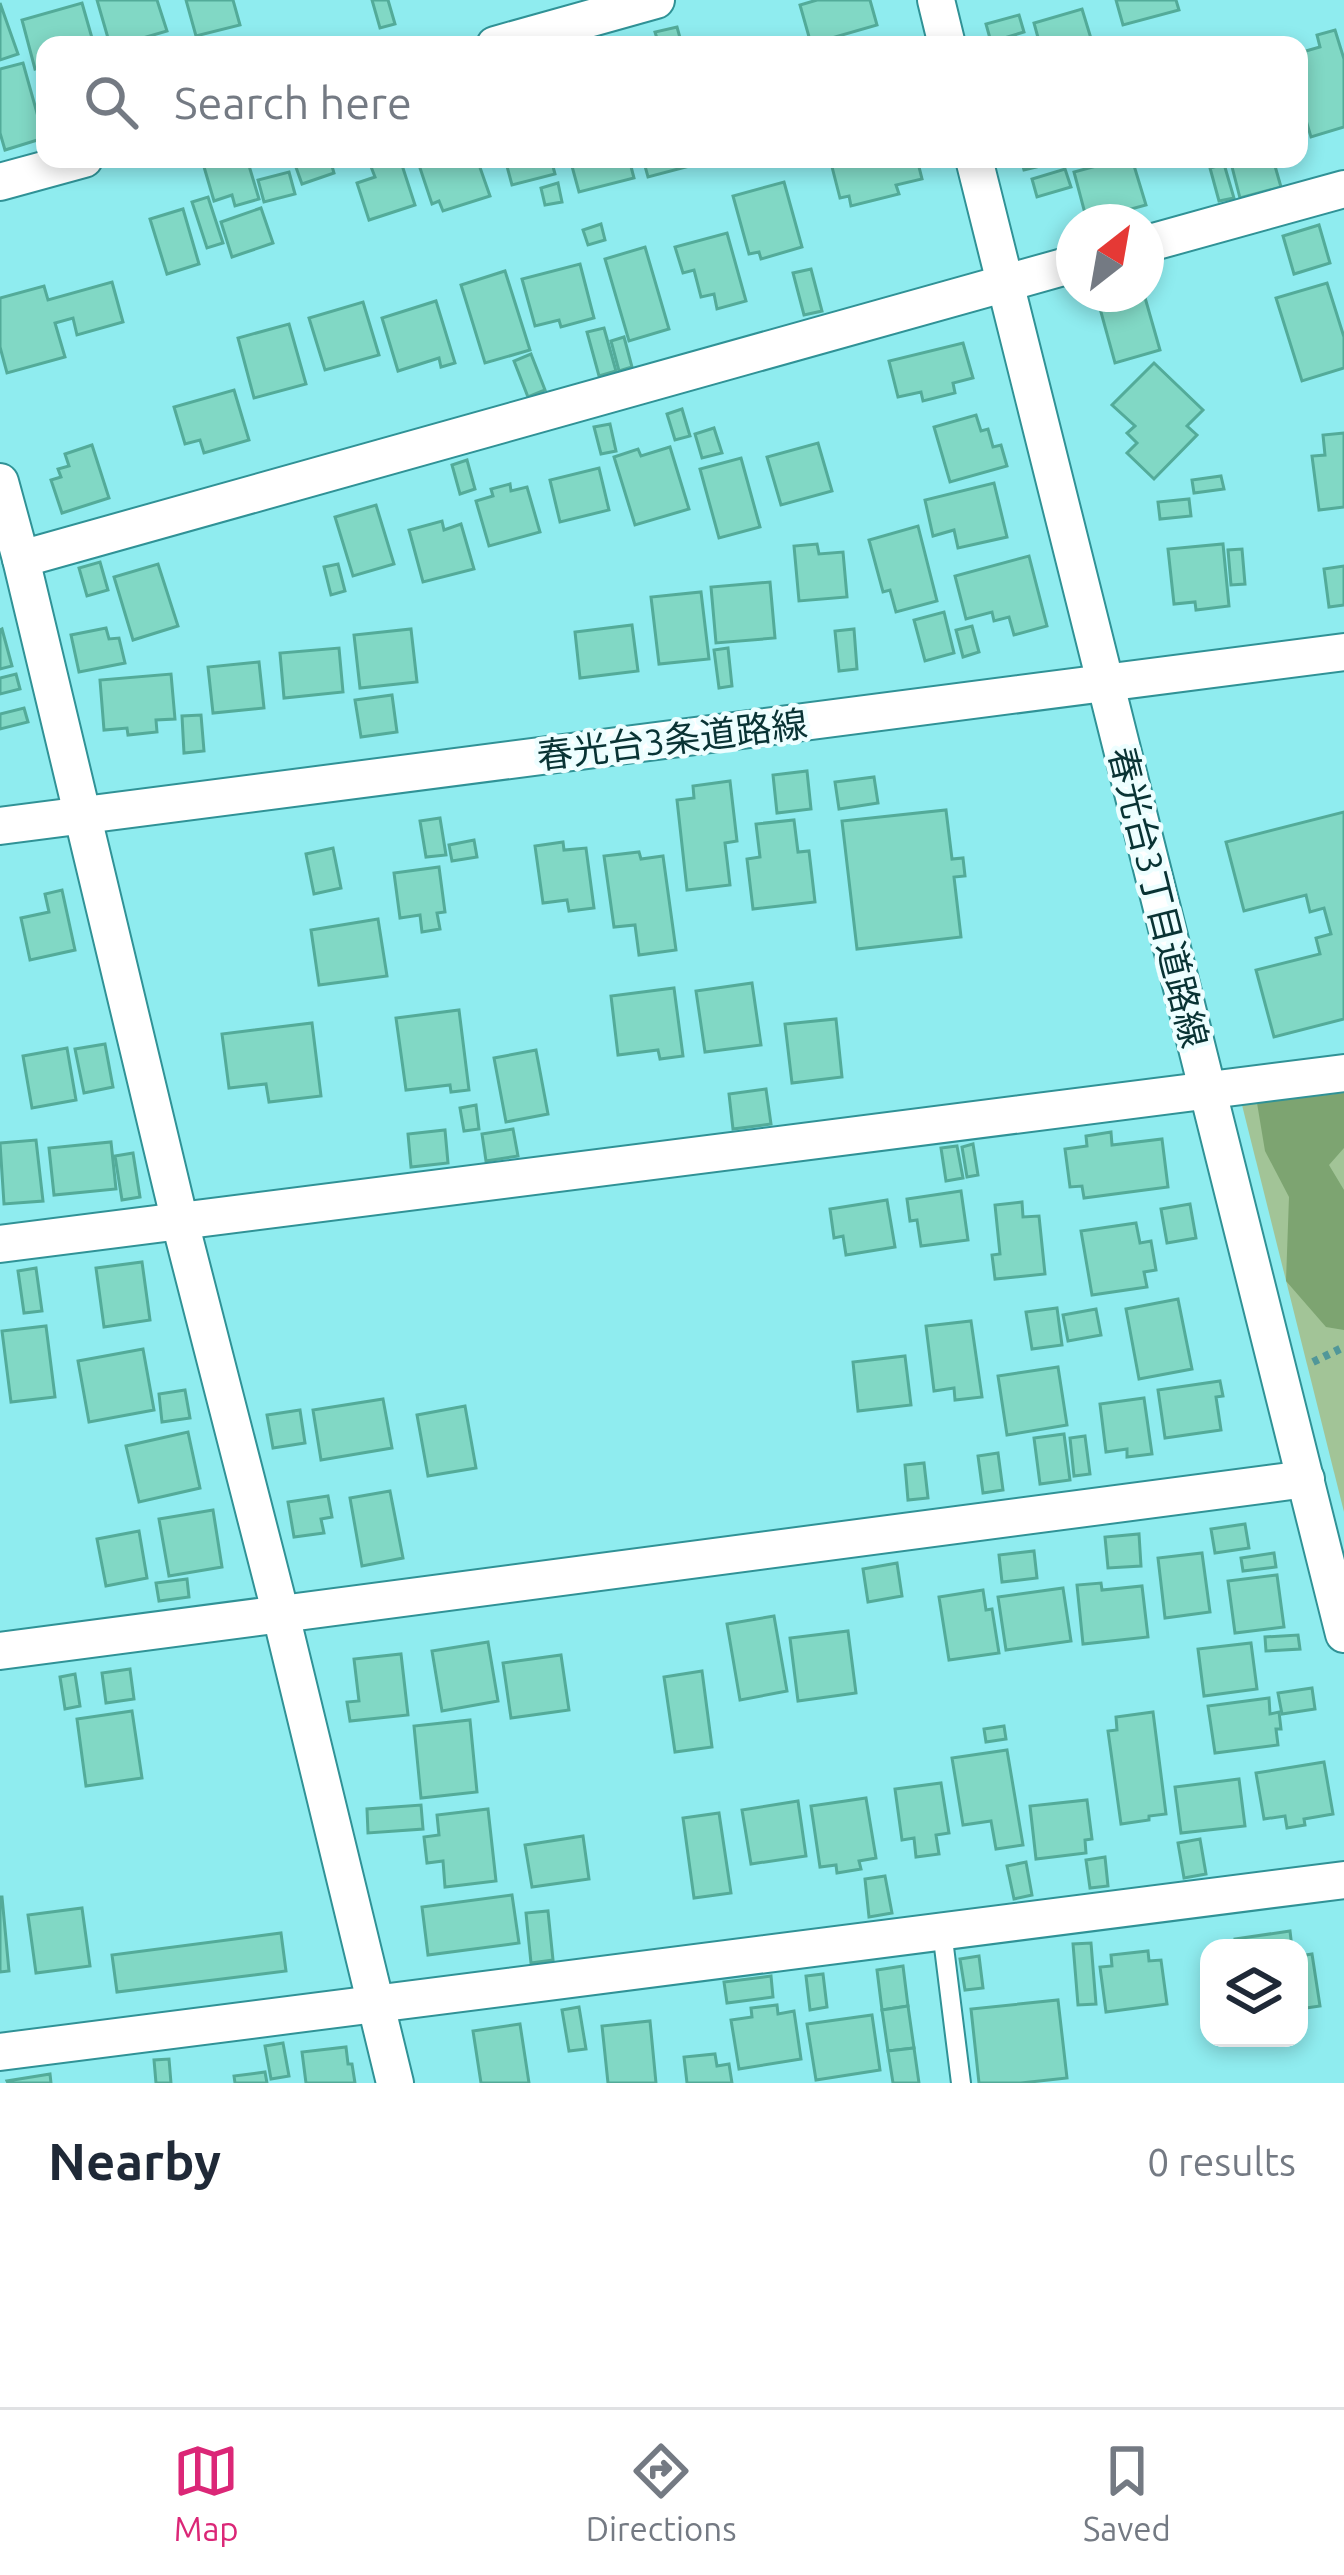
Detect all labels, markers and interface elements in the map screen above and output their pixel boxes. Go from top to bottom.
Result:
search box [36,36,1308,168]
icon: search [78,69,144,135]
text: Search here [174,77,412,128]
north arrow [1056,204,1164,312]
street label: 春光台3条道路線 [534,702,810,776]
street label: 春光台3丁目道路線 [1102,742,1216,1052]
map controls [1200,1939,1308,2047]
button: layers [1200,1939,1308,2047]
text: Nearby [48,2132,221,2190]
text: 0 results [1147,2140,1296,2183]
tab: Map [173,2438,239,2547]
tab: Directions [586,2438,736,2547]
tab: Saved [1083,2438,1171,2547]

